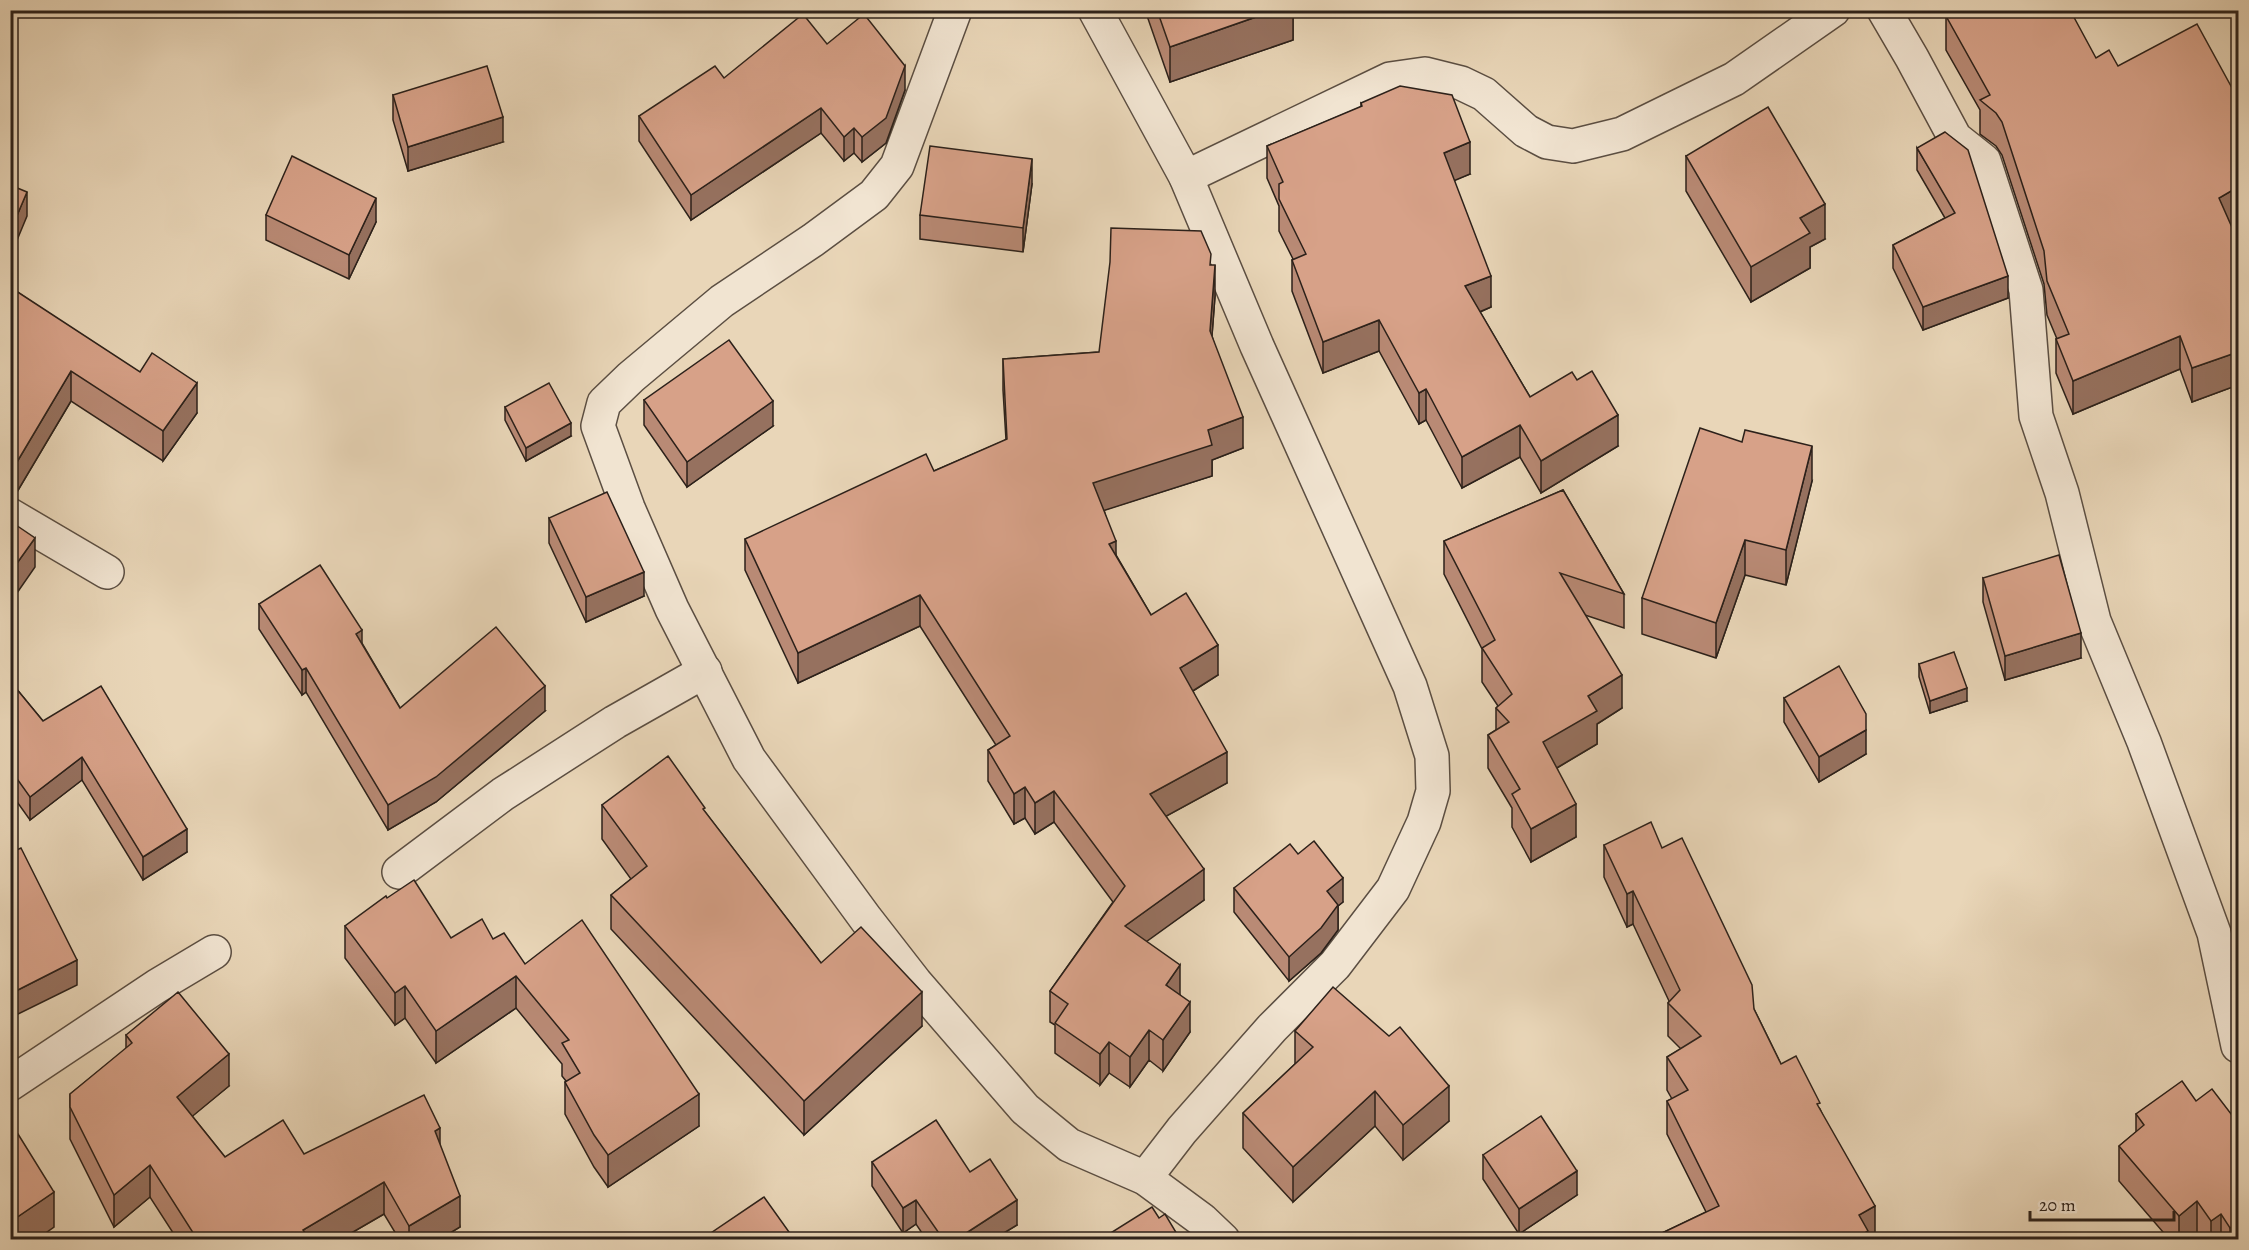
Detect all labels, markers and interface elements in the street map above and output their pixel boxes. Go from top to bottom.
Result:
scale bar [2030,1184,2174,1222]
text: 20 m [2039,1193,2076,1217]

